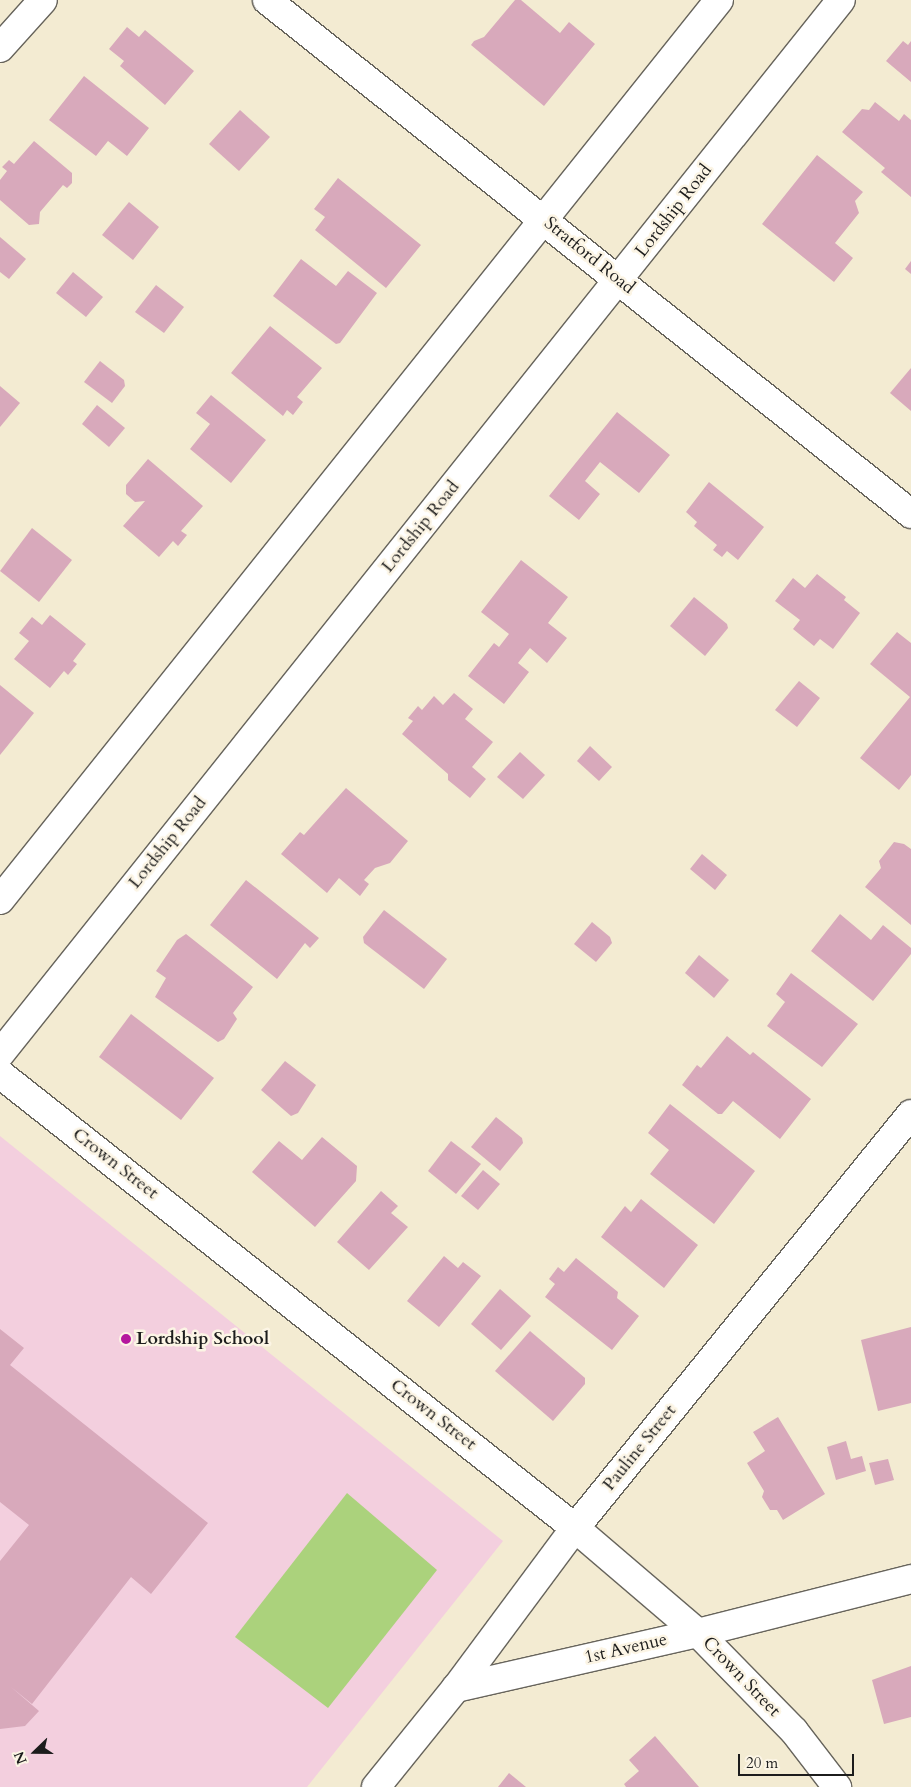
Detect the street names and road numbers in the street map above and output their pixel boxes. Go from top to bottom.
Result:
street label: Lordship Road [631,160,717,262]
street label: Stratford Road [539,213,639,299]
street label: Lordship Road [377,477,465,577]
street label: Lordship Road [124,793,212,893]
street label: Crown Street [68,1124,162,1204]
street label: Crown Street [386,1375,480,1455]
street label: Pauline Street [599,1401,681,1495]
street label: 1st Avenue [583,1629,669,1669]
street label: Crown Street [698,1633,784,1721]

